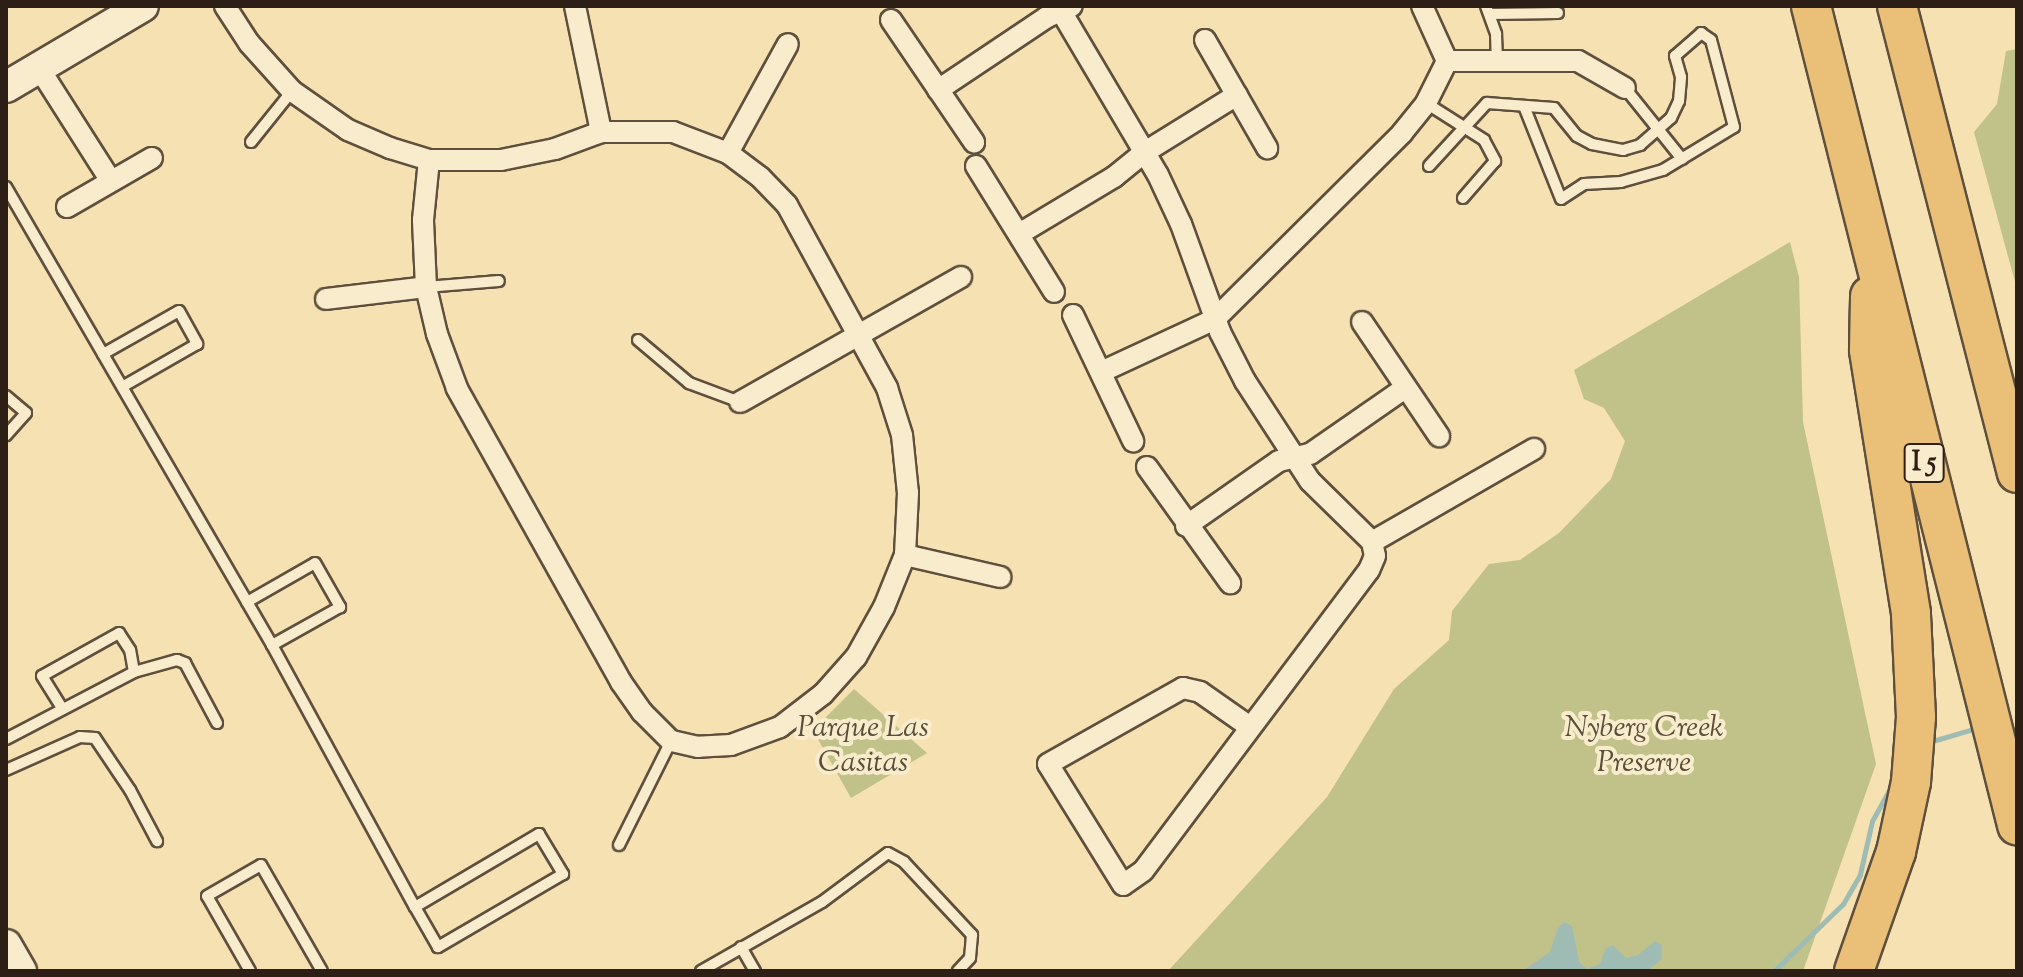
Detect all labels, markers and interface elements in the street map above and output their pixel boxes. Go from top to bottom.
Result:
road number: I 5 [1902,439,1946,487]
park label: Parque Las Casitas [797,711,929,782]
park label: Nyberg Creek Preserve [1565,711,1723,782]

